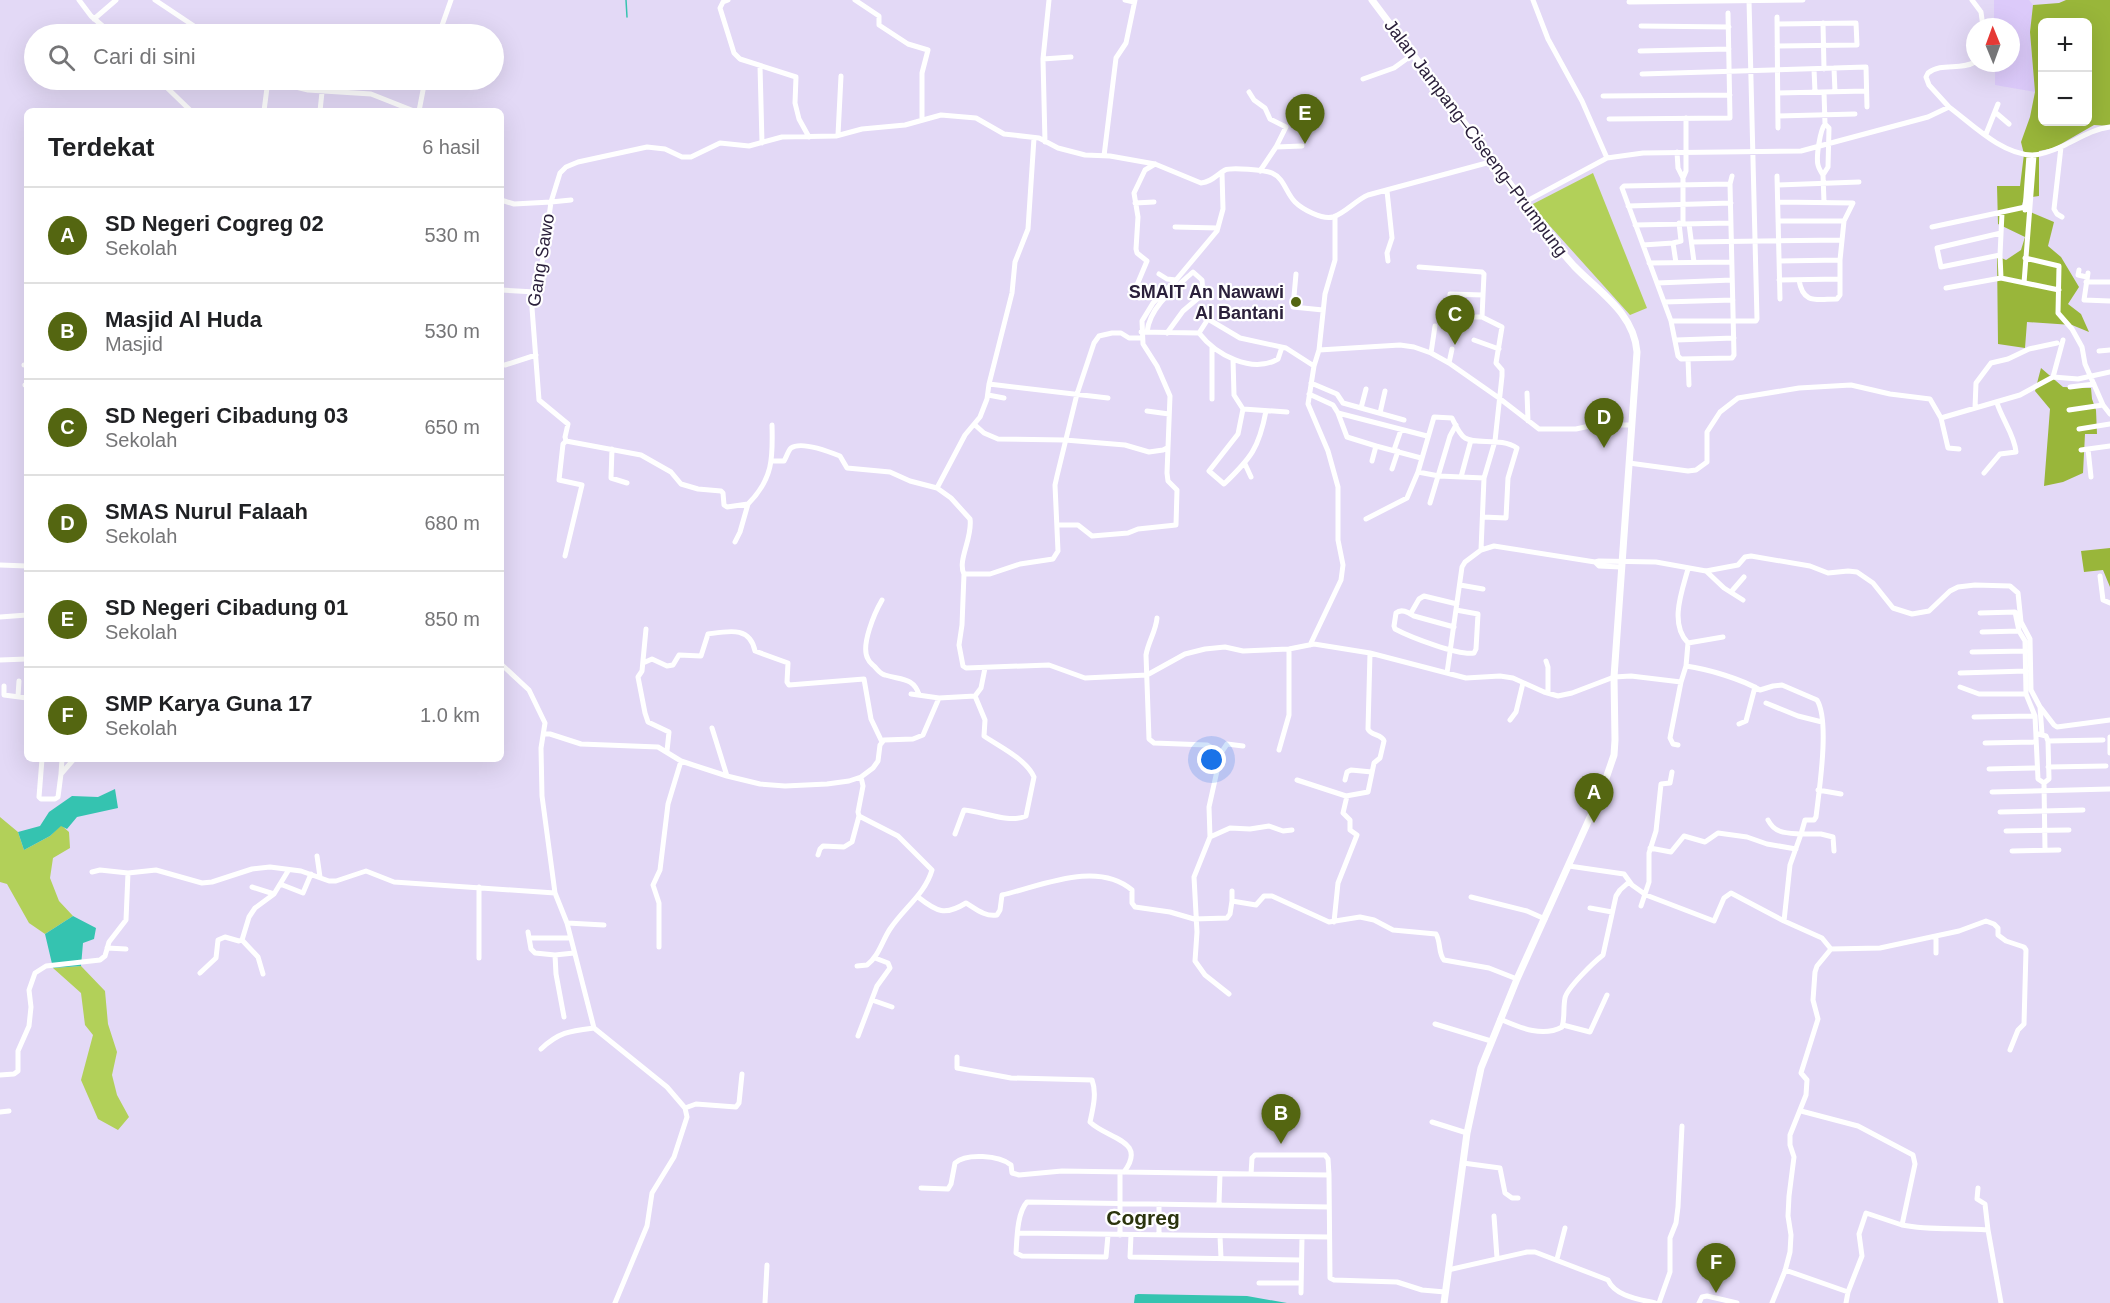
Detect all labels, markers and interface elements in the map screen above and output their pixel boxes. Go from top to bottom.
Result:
street label: Jalan Jampang–Ciseeng–Prumpung [1380,16,1572,260]
north arrow [1966,18,2020,72]
map controls [2038,18,2092,126]
button: + [2038,18,2092,72]
search box [24,24,504,90]
icon: search [45,41,78,74]
text: Cari di sini [93,44,196,69]
button: − [2038,72,2092,126]
pin: E [1286,94,1324,144]
text: Terdekat [48,132,154,162]
text: 6 hasil [422,136,480,158]
text: SD Negeri Cogreg 02 [105,211,324,236]
street label: Gang Sawo [524,212,558,308]
text: A [60,224,75,246]
text: 530 m [424,224,480,246]
text: Sekolah [105,237,177,259]
place label: SMAIT An Nawawi Al Bantani [1129,282,1284,323]
marker: SMAIT An Nawawi Al Bantani [1289,295,1303,309]
pin: C [1436,296,1474,345]
text: Masjid Al Huda [105,307,262,332]
text: B [60,320,75,342]
text: 530 m [424,320,480,342]
text: Masjid [105,333,163,355]
pin: D [1584,398,1624,448]
text: SD Negeri Cibadung 03 [105,403,348,428]
text: C [60,416,75,438]
text: 650 m [424,416,480,438]
text: Sekolah [105,429,177,451]
text: SMAS Nurul Falaah [105,499,308,524]
text: D [60,512,75,534]
text: 680 m [424,512,480,534]
text: Sekolah [105,525,177,547]
text: SD Negeri Cibadung 01 [105,595,348,620]
text: E [61,608,74,630]
text: 850 m [424,608,480,630]
text: Sekolah [105,621,177,643]
text: SMP Karya Guna 17 [105,691,312,716]
text: F [61,704,74,726]
text: 1.0 km [420,704,480,726]
text: Sekolah [105,717,177,739]
your location [1197,745,1226,774]
pin: A [1574,774,1614,823]
pin: B [1262,1094,1300,1144]
district label: Cogreg [1106,1206,1180,1229]
pin: F [1696,1244,1736,1293]

